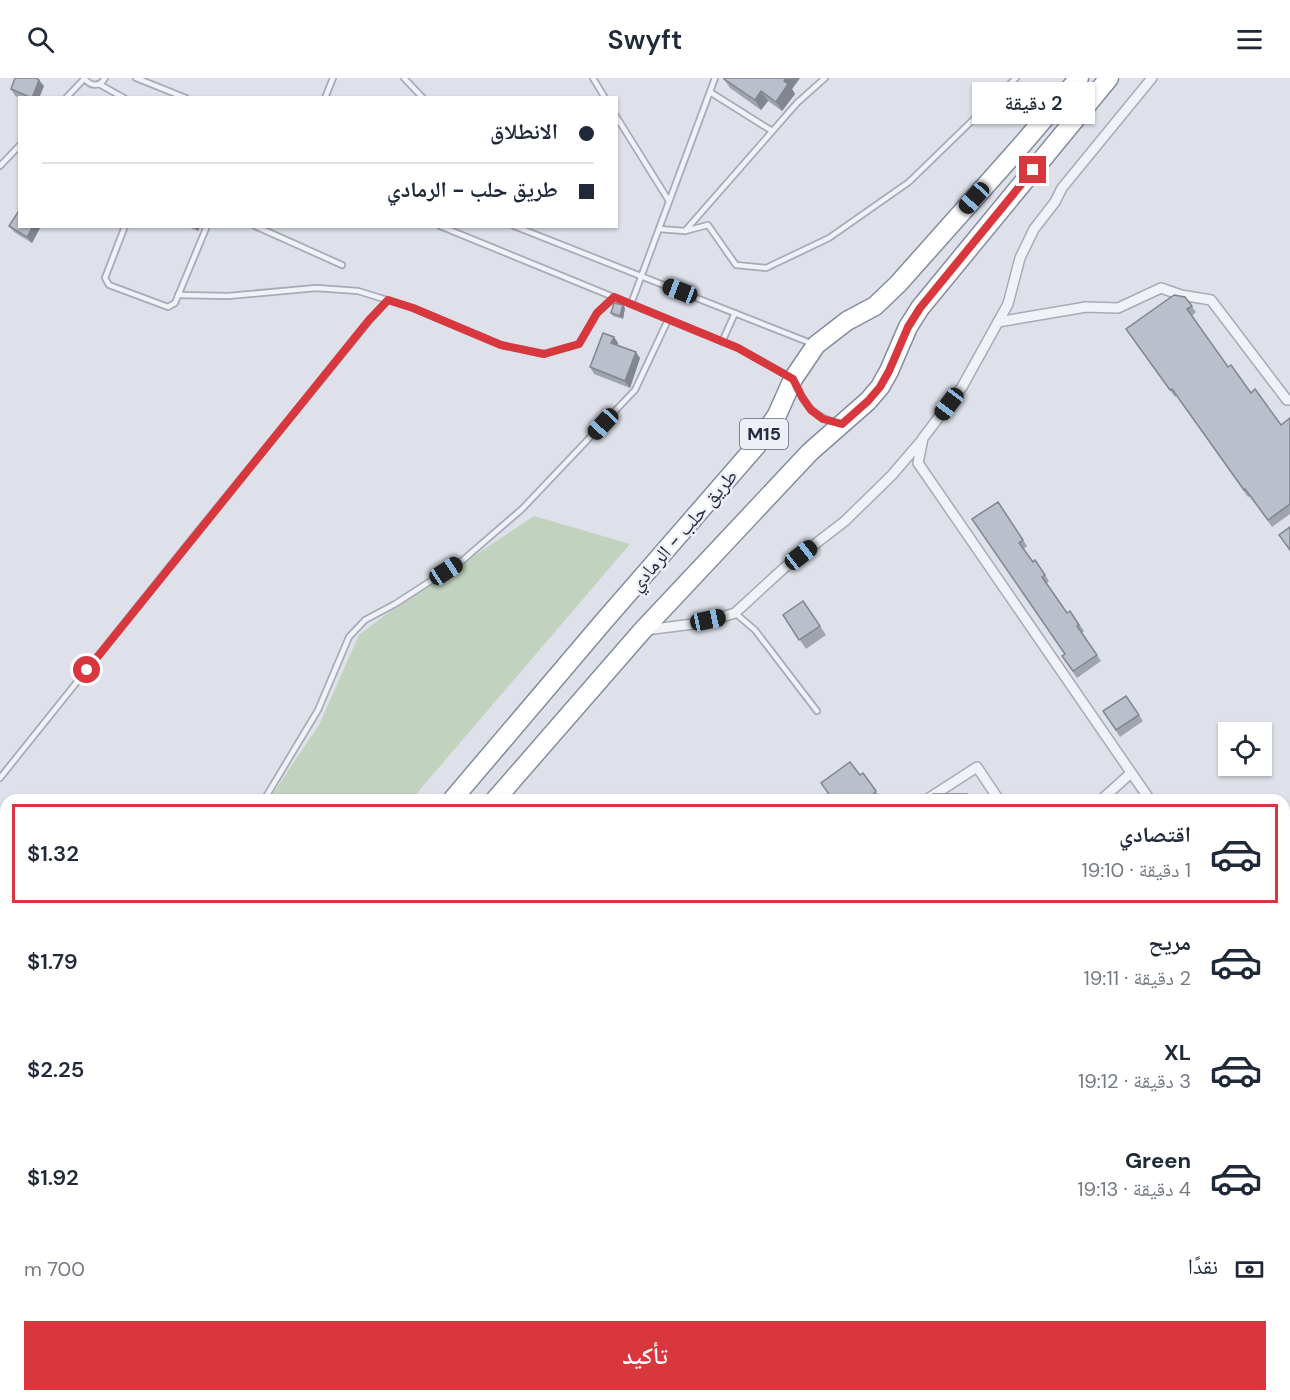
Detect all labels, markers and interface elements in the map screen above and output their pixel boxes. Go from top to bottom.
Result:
text: Swyft [608,22,682,57]
icon: search [24,23,57,56]
icon: menu [1233,23,1266,56]
callout: 2 دقيقة [972,83,1094,125]
text: 2 دقيقة [1005,90,1063,116]
text: الانطلاق [490,117,558,146]
route end [1019,156,1046,183]
text: طريق حلب - الرمادي [387,175,558,204]
car [955,179,993,217]
car [660,276,700,306]
car [931,384,967,424]
car [584,405,622,443]
road number: M15 [740,419,788,449]
street label: طريق حلب - الرمادي [623,464,746,599]
car [781,537,821,573]
car [426,554,466,588]
car [689,607,727,633]
route start [73,656,100,683]
map controls [1218,722,1272,776]
button: locate [1218,722,1272,776]
text: اقتصادي [1119,820,1191,849]
icon: car [1209,827,1263,881]
text: $1.32 [27,839,79,868]
text: 1 دقيقة · 19:10 [1081,857,1191,883]
text: مريح [1148,928,1191,957]
icon: car [1209,935,1263,989]
text: $1.79 [27,947,78,976]
text: 2 دقيقة · 19:11 [1084,965,1191,991]
text: XL [1164,1038,1191,1067]
icon: car [1209,1043,1263,1097]
text: $2.25 [27,1055,84,1084]
text: 3 دقيقة · 19:12 [1078,1068,1191,1094]
text: Green [1125,1146,1191,1175]
icon: car [1209,1151,1263,1205]
text: $1.92 [27,1163,79,1192]
text: 4 دقيقة · 19:13 [1077,1176,1191,1202]
text: نقدًا [1188,1252,1218,1281]
icon: cash [1233,1253,1266,1286]
text: 700 m [24,1256,85,1282]
button: تأكيد [24,1321,1266,1390]

